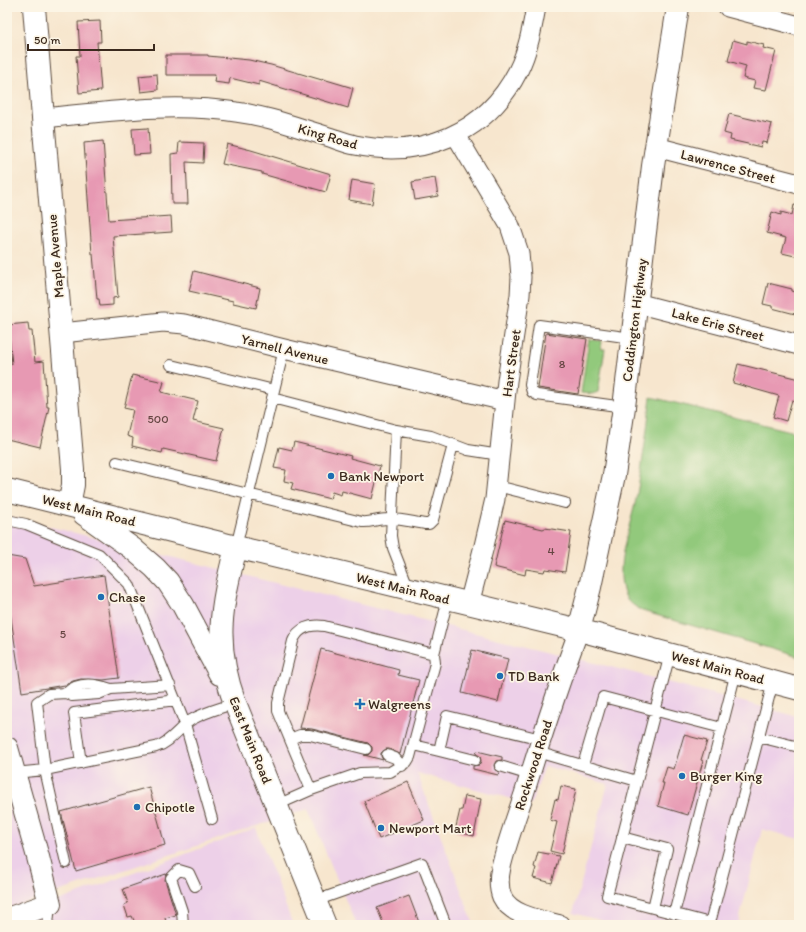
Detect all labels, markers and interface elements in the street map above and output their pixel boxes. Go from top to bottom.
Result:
scale bar [28,26,154,52]
text: 50 m [34,33,60,47]
street label: King Road [296,120,360,153]
street label: Lawrence Street [679,146,777,187]
street label: Maple Avenue [43,213,68,299]
street label: Coddington Highway [618,257,651,383]
street label: Lake Erie Street [670,304,766,345]
street label: Hart Street [498,328,525,398]
street label: Yarnell Avenue [239,330,331,369]
house number: 8 [559,357,566,371]
house number: 500 [147,412,169,426]
place label: Bank Newport [339,468,424,485]
marker: Bank Newport [326,471,336,481]
street label: West Main Road [40,491,138,530]
house number: 4 [547,544,555,558]
street label: West Main Road [354,569,452,608]
place label: Chase [109,589,146,606]
marker: Chase [96,592,106,602]
house number: 5 [60,627,66,641]
street label: West Main Road [669,647,767,688]
place label: TD Bank [508,668,559,685]
marker: TD Bank [495,671,505,681]
street label: East Main Road [225,694,276,787]
place label: Walgreens [368,696,431,713]
marker: Walgreens [355,699,365,709]
street label: Rockwood Road [511,717,556,812]
place label: Burger King [690,768,763,785]
marker: Burger King [677,771,687,781]
place label: Chipotle [145,799,195,816]
marker: Chipotle [132,802,142,812]
place label: Newport Mart [389,820,471,837]
marker: Newport Mart [376,823,386,833]

